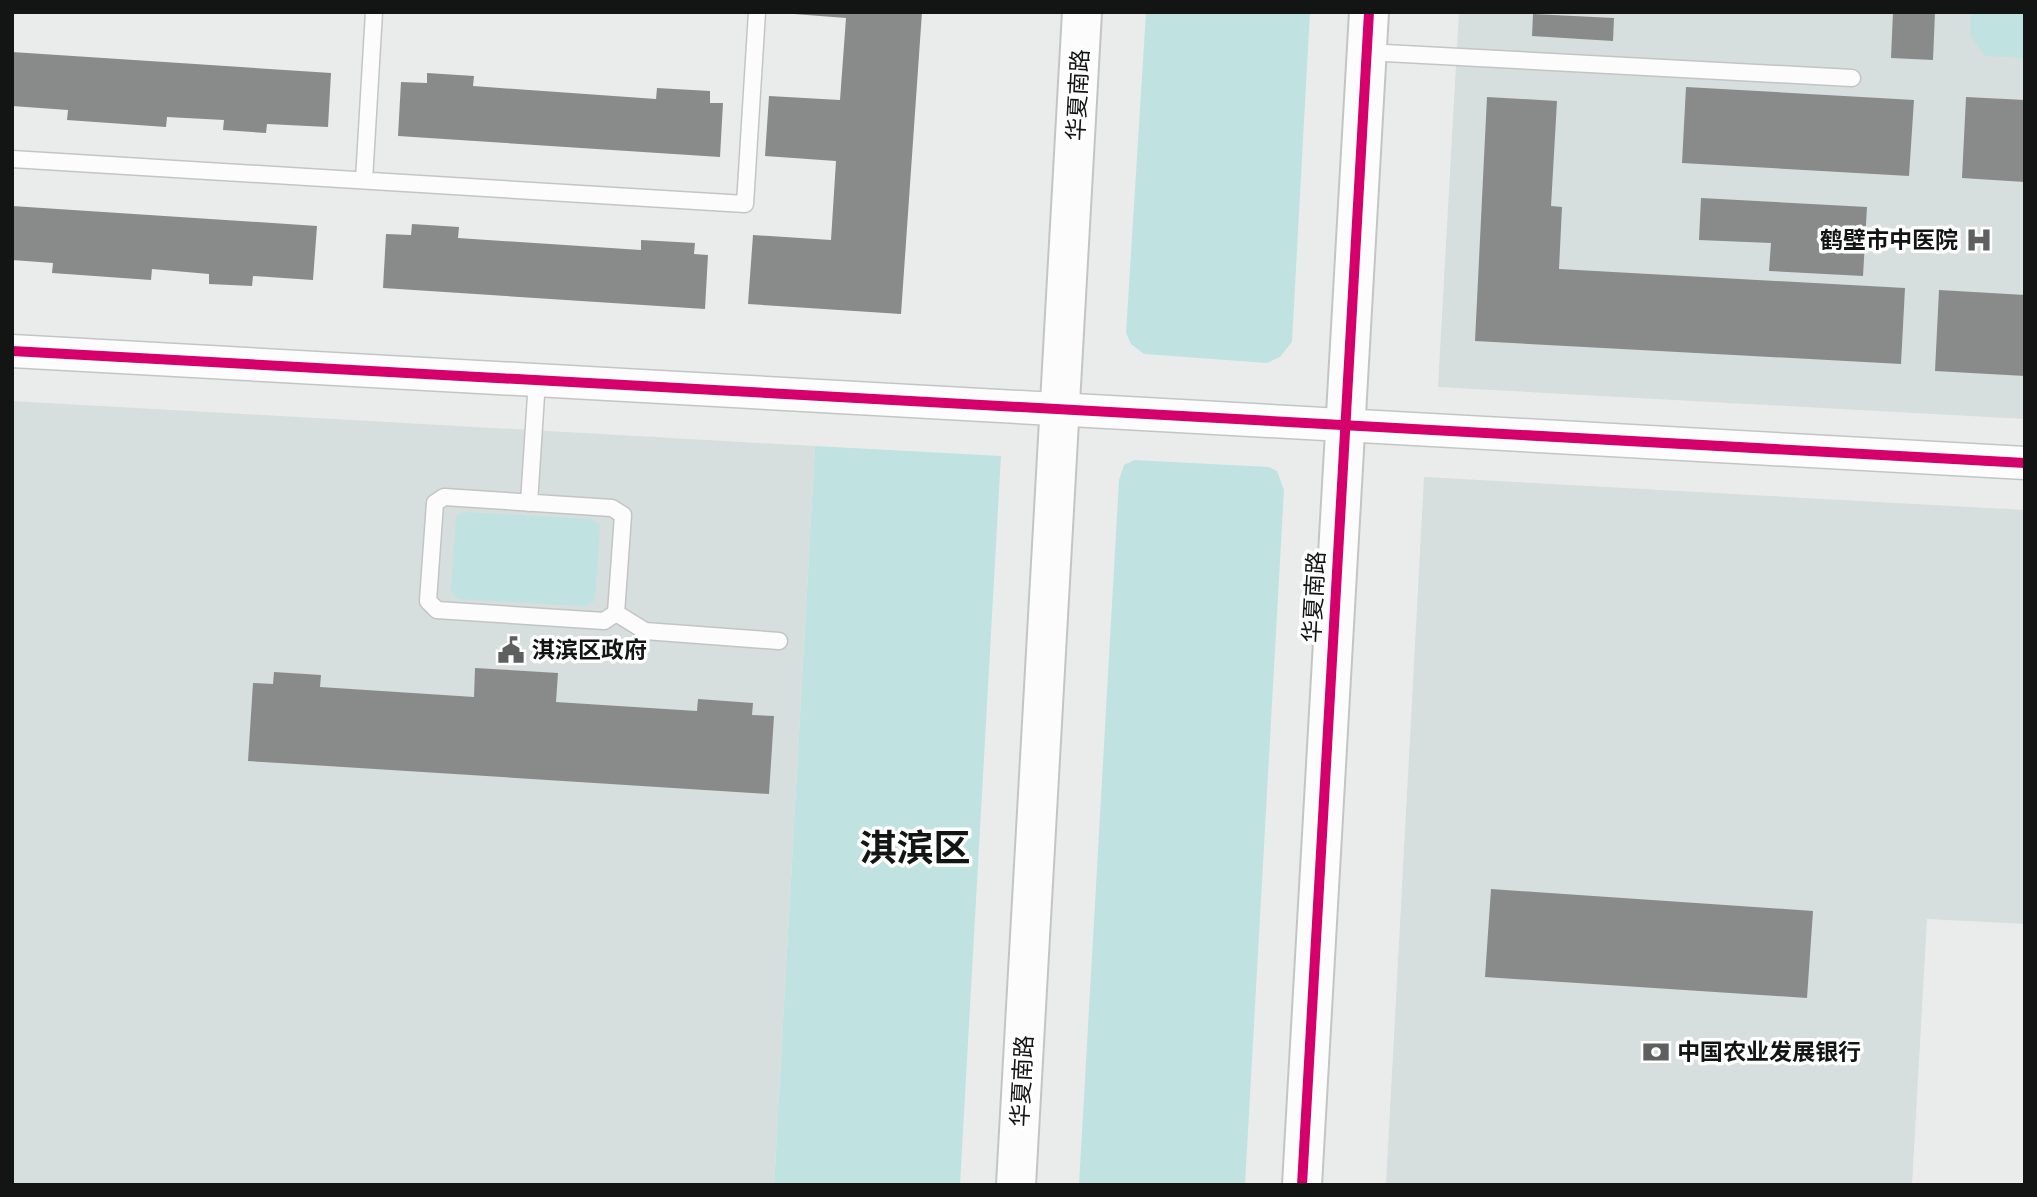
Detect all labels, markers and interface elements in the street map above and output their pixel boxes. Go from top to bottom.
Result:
street label: 华夏南路 [1063,48,1095,142]
hospital icon: 鹤壁市中医院 [1964,225,1994,255]
place label: 鹤壁市中医院 [1820,227,1958,255]
street label: 华夏南路 [1299,550,1331,644]
public building icon: 淇滨区政府 [496,635,526,665]
place label: 淇滨区政府 [532,637,647,665]
district label: 淇滨区 [860,827,971,872]
street label: 华夏南路 [1007,1034,1039,1128]
bank icon: 中国农业发展银行 [1641,1037,1671,1067]
place label: 中国农业发展银行 [1677,1039,1861,1067]

